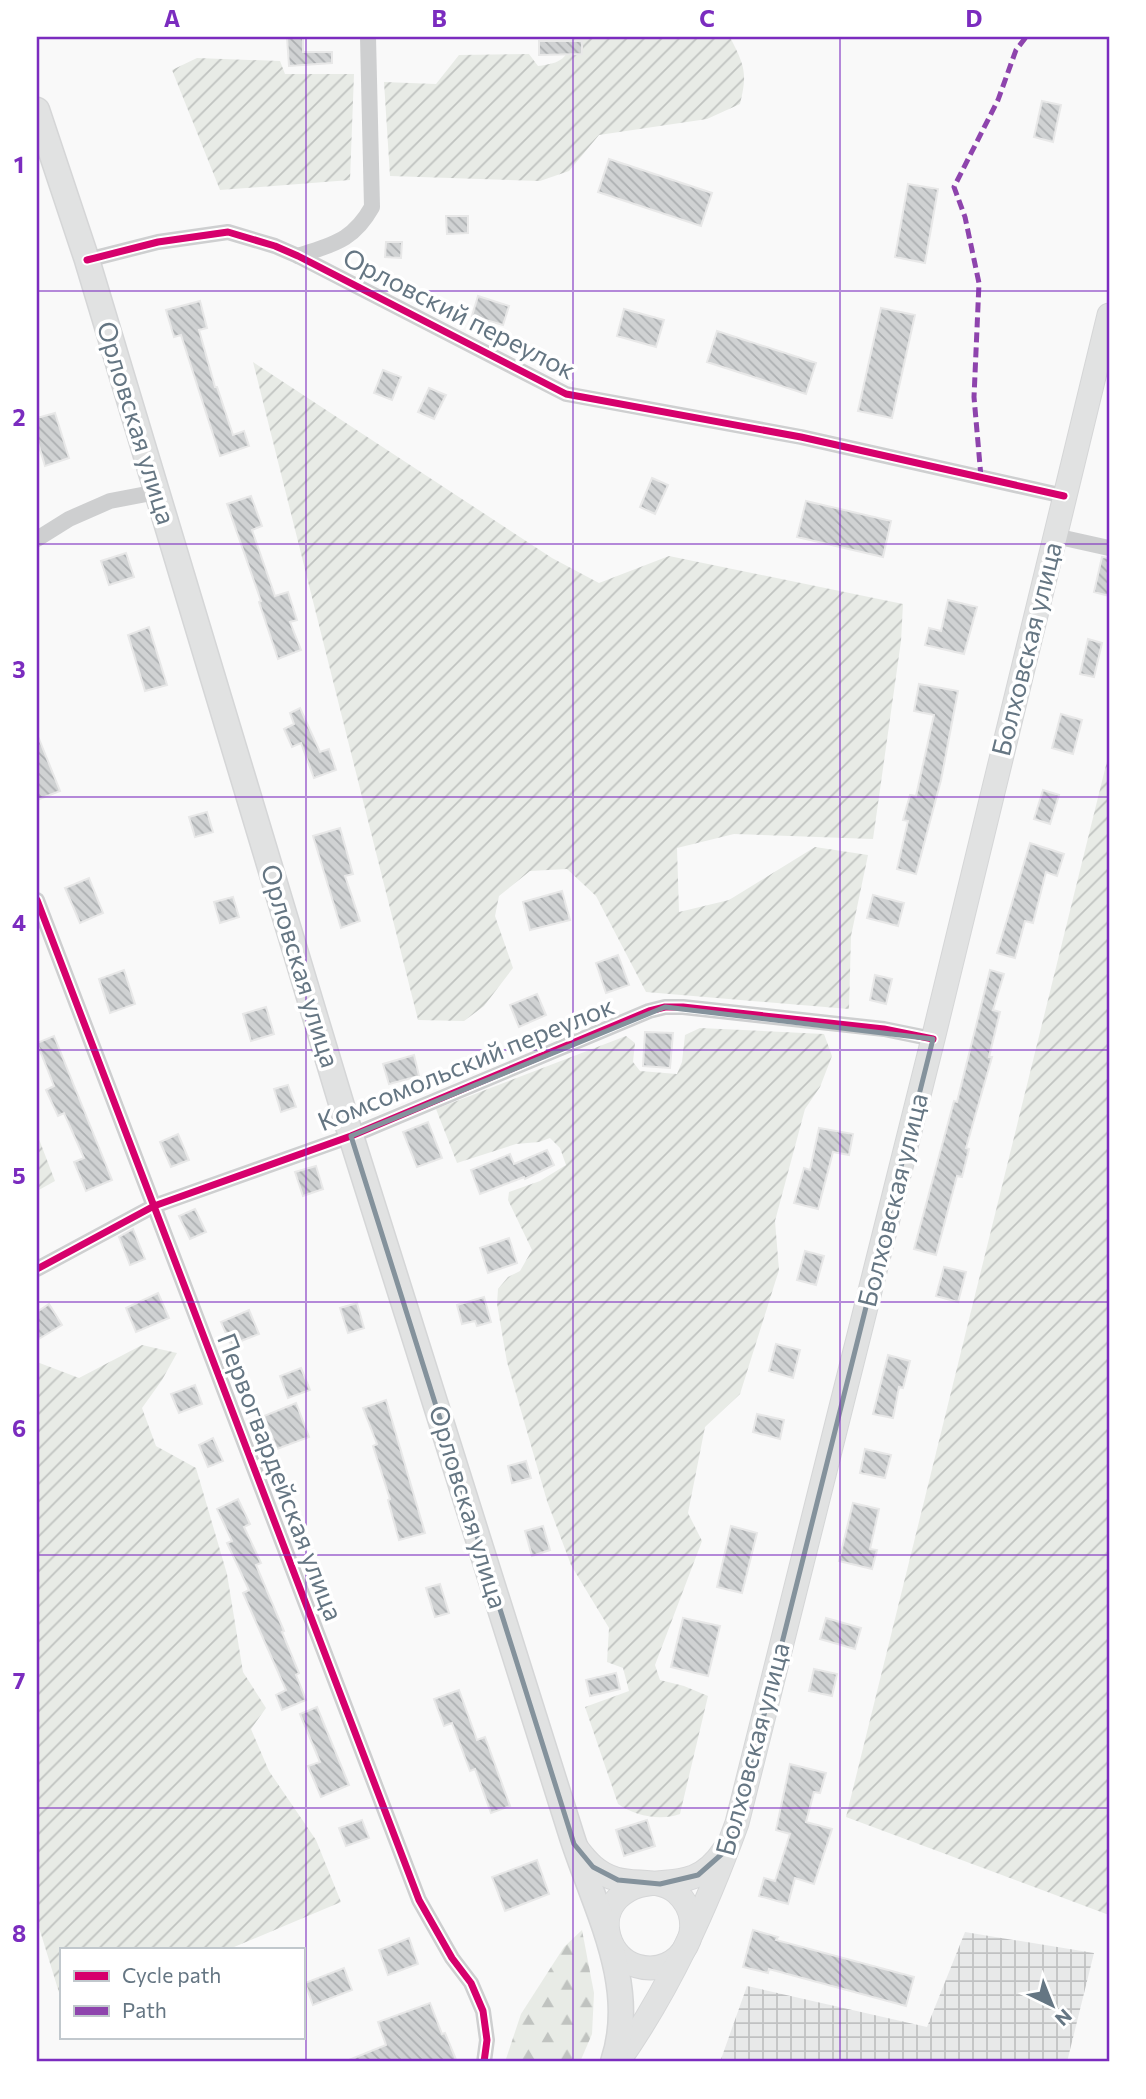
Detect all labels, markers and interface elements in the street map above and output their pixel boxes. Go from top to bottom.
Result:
text: A [164,4,181,32]
text: B [431,4,447,32]
text: C [699,4,715,32]
text: D [966,4,983,32]
text: 1 [14,150,24,178]
street label: Орловский переулок [338,241,581,385]
street label: Орловская улица [92,317,183,528]
text: 2 [12,403,26,431]
street label: Болховская улица [984,539,1067,759]
text: 3 [12,655,26,683]
street label: Орловская улица [256,860,347,1071]
text: 4 [12,908,26,936]
street label: Комсомольский переулок [313,989,618,1136]
street label: Болховская улица [850,1090,933,1310]
text: 5 [12,1161,26,1189]
street label: Первогвардейская улица [212,1328,351,1625]
street label: Орловская улица [424,1401,515,1612]
text: 6 [12,1414,26,1442]
street label: Болховская улица [708,1639,795,1859]
text: 7 [13,1666,25,1694]
text: 8 [12,1919,26,1947]
legend [60,1948,304,2039]
text: Cycle path [122,1962,221,1987]
north arrow [1016,1969,1086,2039]
text: Path [122,1997,167,2022]
text: N [1051,2005,1077,2031]

